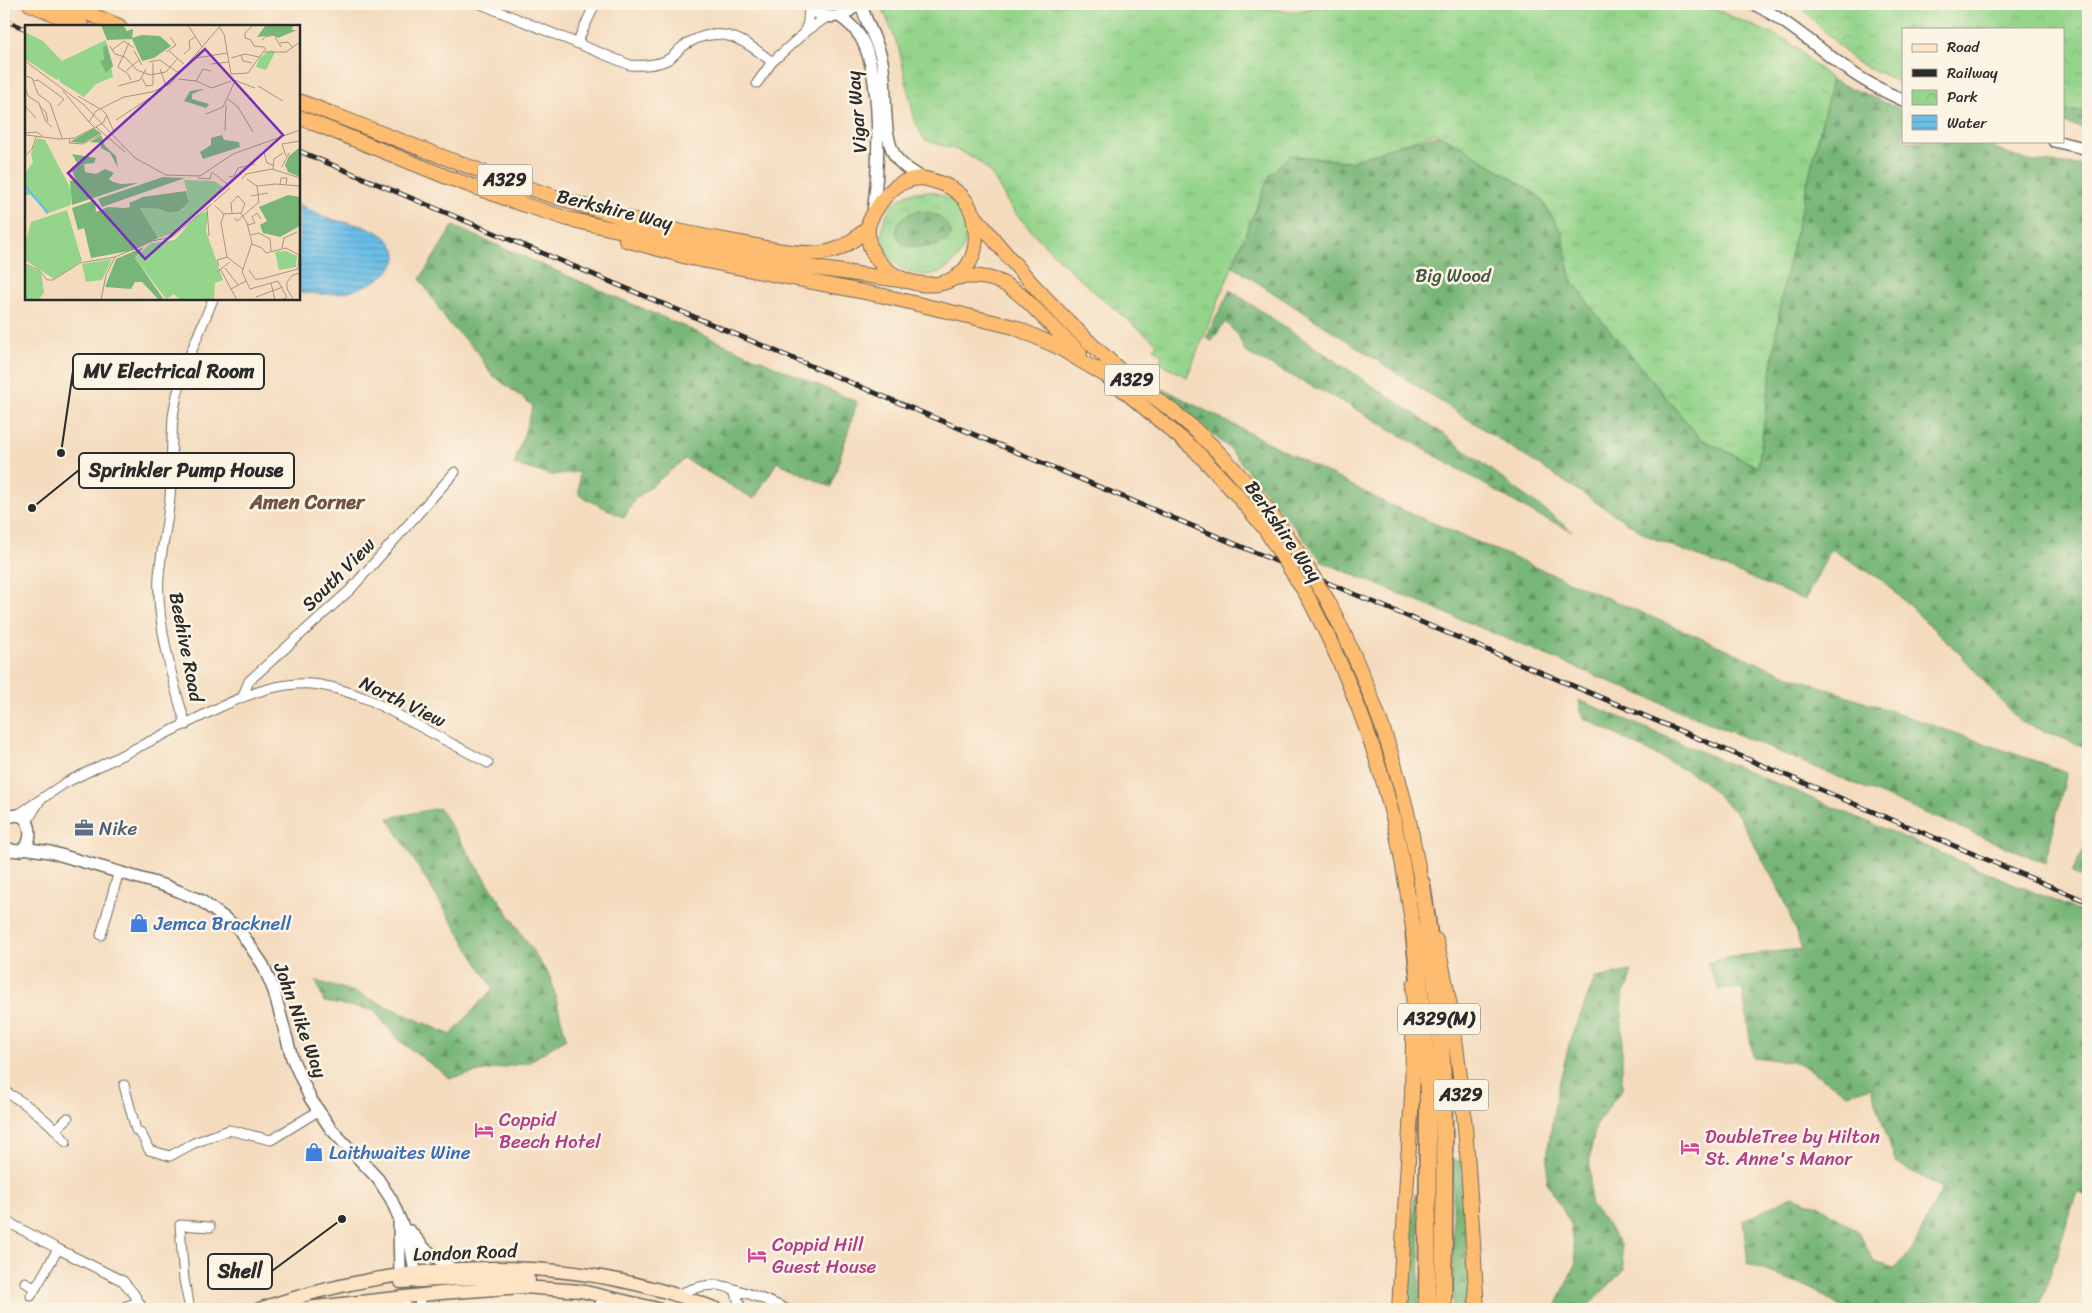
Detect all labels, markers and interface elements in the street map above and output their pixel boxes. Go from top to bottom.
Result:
inset map [25,25,300,300]
legend [1902,28,2064,142]
text: Road [1947,34,1980,60]
text: Railway [1947,60,1998,86]
street label: Vigar Way [836,69,877,155]
text: Park [1947,84,1978,110]
text: Water [1947,110,1987,136]
road number: A329 [478,164,532,196]
street label: Berkshire Way [553,179,677,240]
park label: Big Wood [1415,259,1492,292]
callout: MV Electrical Room [73,354,264,389]
text: MV Electrical Room [83,354,255,389]
road number: A329 [1104,364,1160,396]
callout: Sprinkler Pump House [79,453,294,488]
text: Sprinkler Pump House [88,453,284,488]
street label: Berkshire Way [1236,473,1331,589]
district label: Amen Corner [249,485,366,520]
street label: South View [293,529,383,619]
street label: Beehive Road [160,589,214,707]
street label: North View [354,666,452,737]
place label: Nike [99,812,138,845]
office icon: Nike [73,817,95,839]
place label: Jemca Bracknell [153,907,292,940]
shop icon: Jemca Bracknell [128,912,150,934]
street label: John Nike Way [264,957,337,1083]
road number: A329(M) [1398,1004,1480,1034]
road number: A329 [1434,1080,1488,1110]
place label: Coppid Beech Hotel [499,1103,601,1158]
hotel icon: Coppid Beech Hotel [473,1119,495,1141]
place label: DoubleTree by Hilton St. Anne's Manor [1705,1120,1880,1175]
place label: Laithwaites Wine [329,1136,471,1169]
hotel icon: DoubleTree by Hilton St. Anne's Manor [1679,1136,1701,1158]
shop icon: Laithwaites Wine [303,1141,325,1163]
place label: Coppid Hill Guest House [772,1228,877,1283]
street label: London Road [412,1234,520,1271]
hotel icon: Coppid Hill Guest House [746,1244,768,1266]
callout: Shell [208,1254,272,1289]
text: Shell [217,1254,264,1289]

